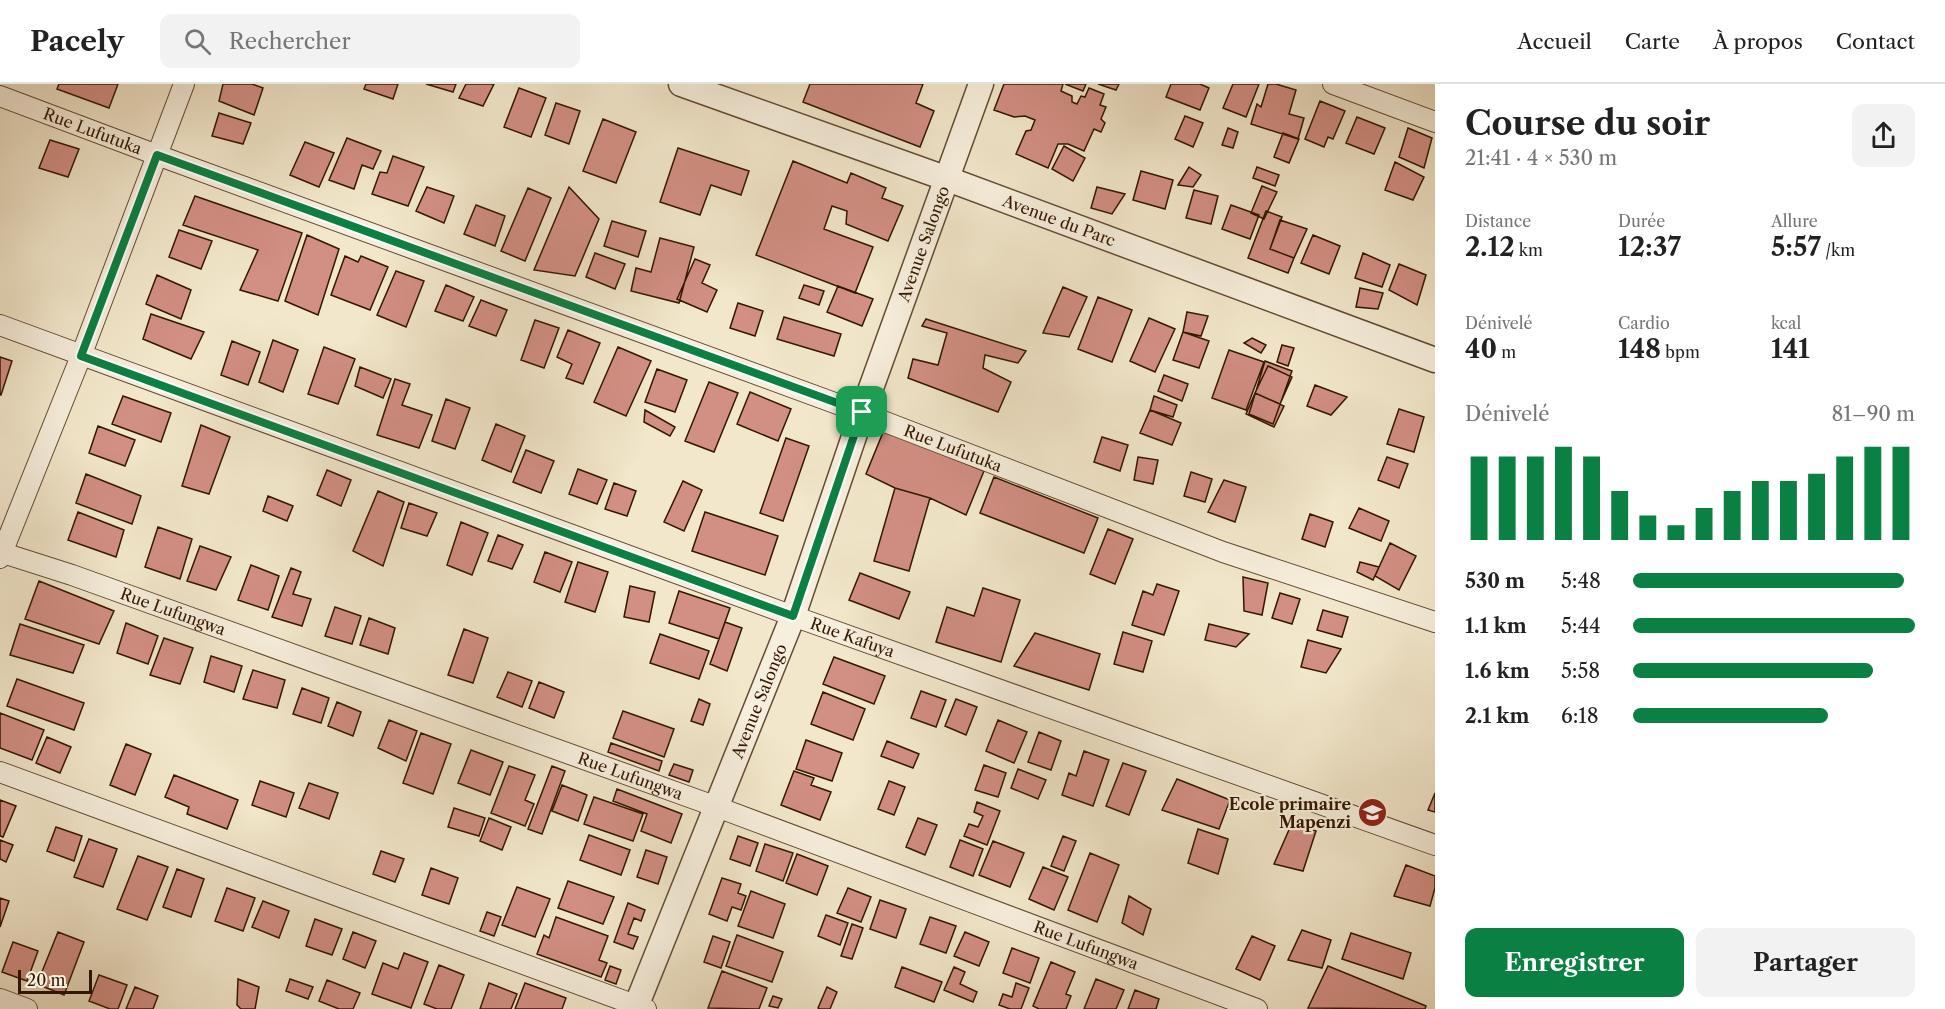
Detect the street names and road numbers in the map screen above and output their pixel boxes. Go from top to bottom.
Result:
street label: Rue Lufutuka [41,103,145,159]
street label: Avenue Salongo [893,183,953,305]
street label: Avenue du Parc [999,190,1118,250]
street label: Rue Lufutuka [901,420,1005,476]
street label: Rue Lufungwa [118,583,229,640]
street label: Rue Kafuya [808,613,898,662]
street label: Avenue Salongo [726,640,791,762]
street label: Rue Lufungwa [575,748,686,804]
street label: Rue Lufungwa [1031,916,1142,974]

